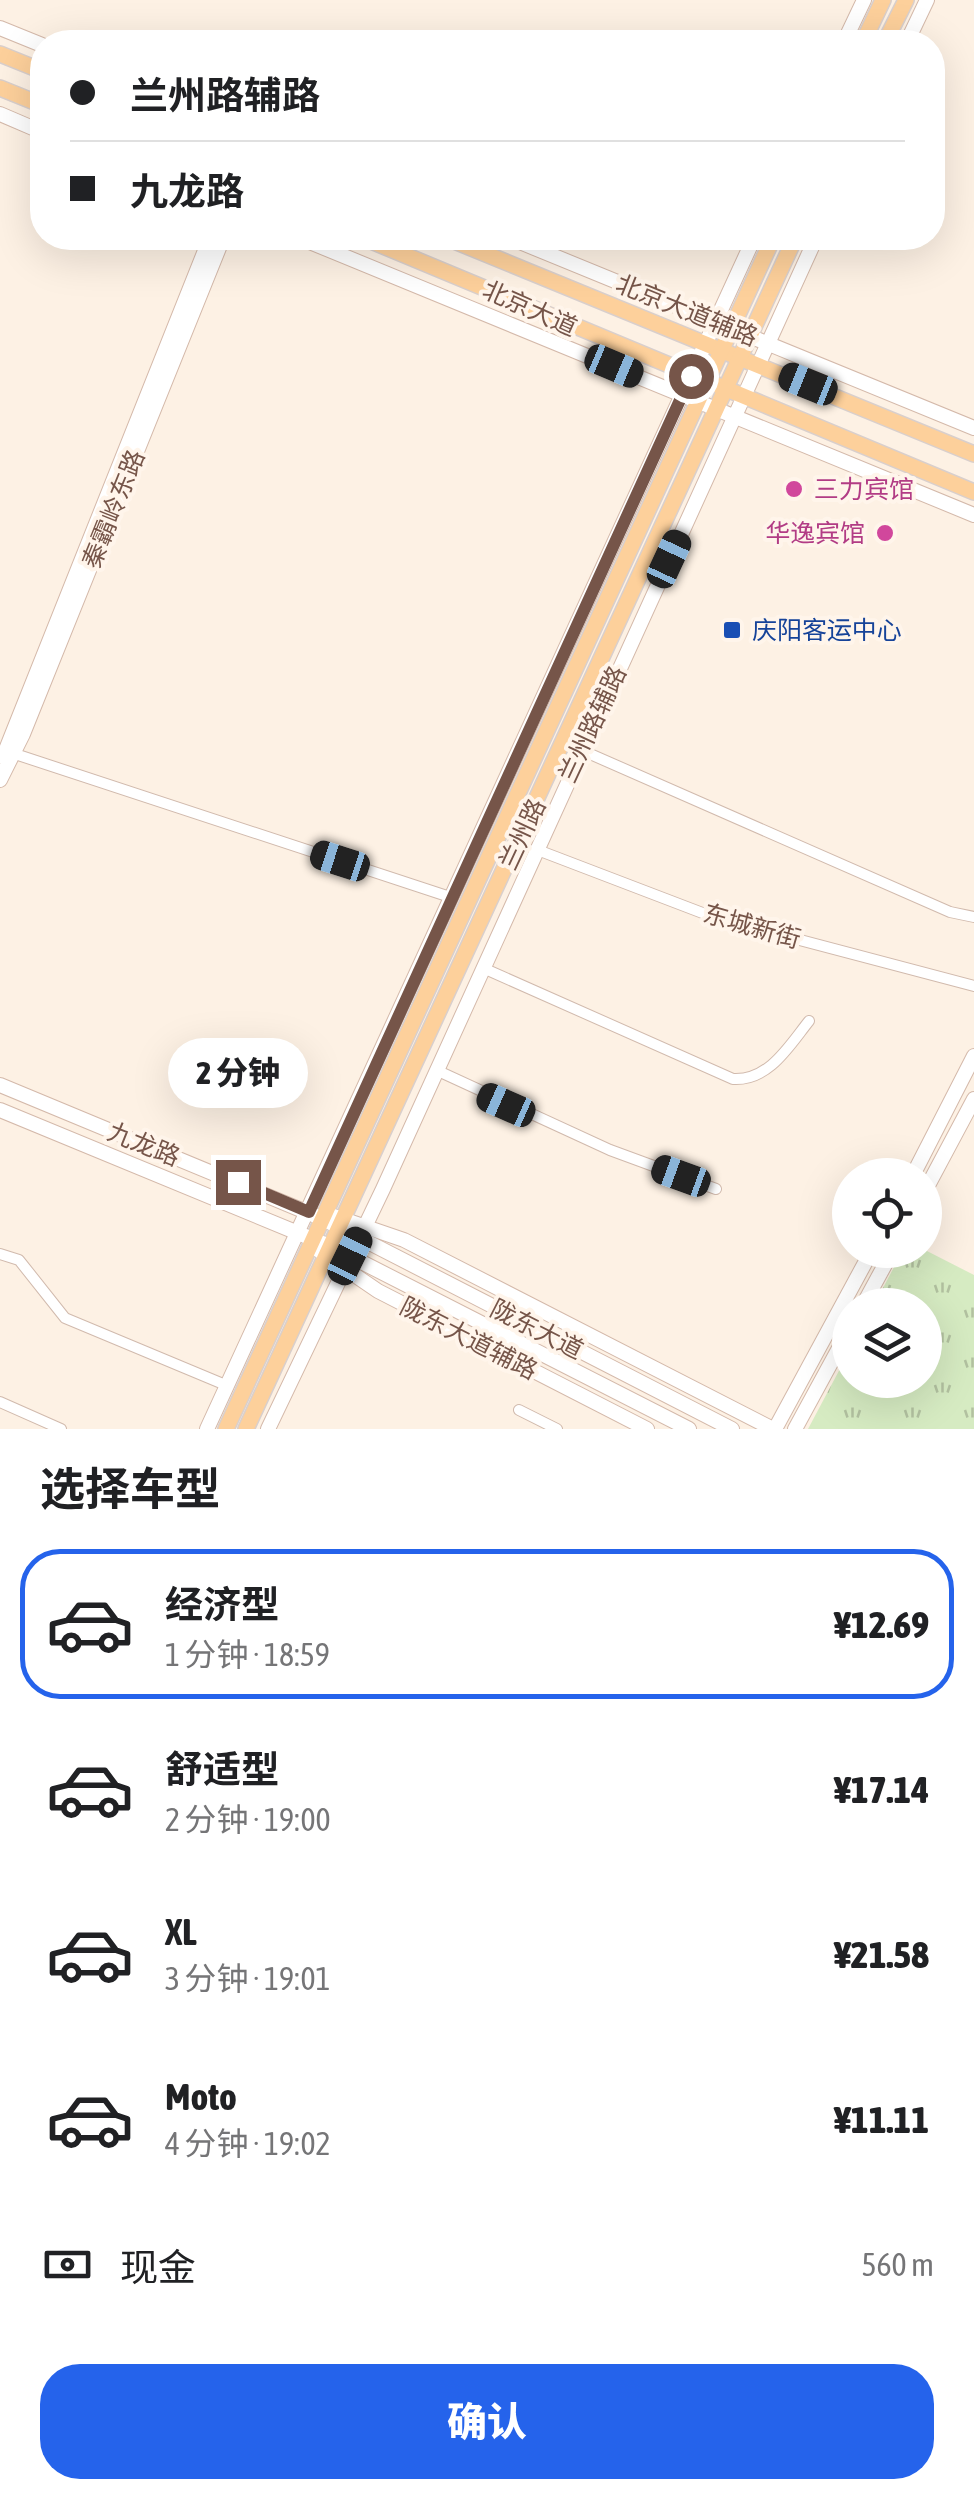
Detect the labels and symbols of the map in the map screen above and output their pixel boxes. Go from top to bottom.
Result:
street label: 北京大道辅路 [612,269,762,351]
street label: 北京大道 [479,275,581,341]
car [581,340,647,392]
route start [669,354,714,399]
car [775,359,841,409]
street label: 秦霸岭东路 [77,446,149,572]
place label: 三力宾馆 [814,475,914,503]
marker: 三力宾馆 [783,478,805,500]
place label: 华逸宾馆 [765,519,865,547]
marker: 华逸宾馆 [874,522,896,544]
car [643,525,695,593]
place label: 庆阳客运中心 [752,616,902,644]
marker: 庆阳客运中心 [721,619,743,641]
street label: 兰州路辅路 [553,661,631,787]
street label: 兰州路 [493,794,551,874]
car [307,837,373,885]
street label: 东城新街 [700,899,804,953]
callout: 2 分钟 [168,1037,308,1107]
car [472,1079,540,1131]
street label: 九龙路 [104,1117,184,1171]
car [648,1152,714,1200]
route end [216,1160,261,1205]
car [323,1222,377,1290]
street label: 陇东大道辅路 [396,1291,542,1385]
street label: 陇东大道 [486,1294,588,1364]

